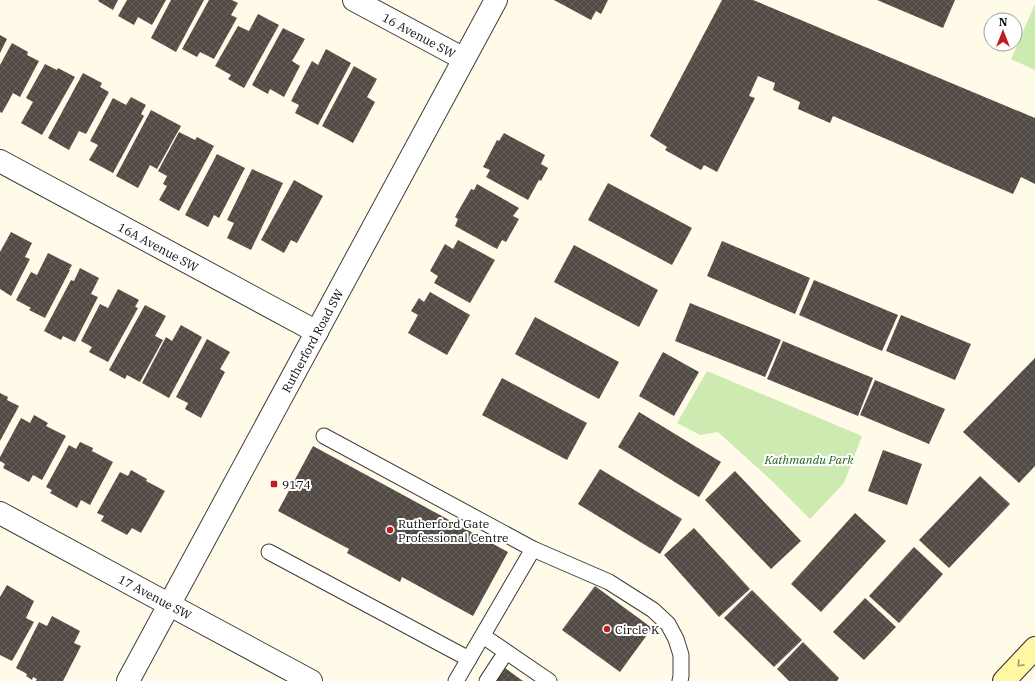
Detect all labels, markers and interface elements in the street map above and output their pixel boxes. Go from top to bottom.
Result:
street label: 16 Avenue SW [380,9,459,61]
north arrow [983,12,1023,52]
text: N [999,15,1008,29]
street label: 16A Avenue SW [116,219,201,274]
street label: Rutherford Road SW [278,286,346,395]
park label: Kathmandu Park [763,452,854,467]
place label: 9174 [282,477,311,492]
marker: 9174 [269,479,279,489]
place label: Rutherford Gate Professional Centre [398,516,508,545]
marker: Rutherford Gate Professional Centre [385,525,395,535]
street label: 17 Avenue SW [116,571,194,623]
place label: Circle K [615,622,660,637]
marker: Circle K [602,624,612,634]
one-way arrow [1017,659,1024,667]

